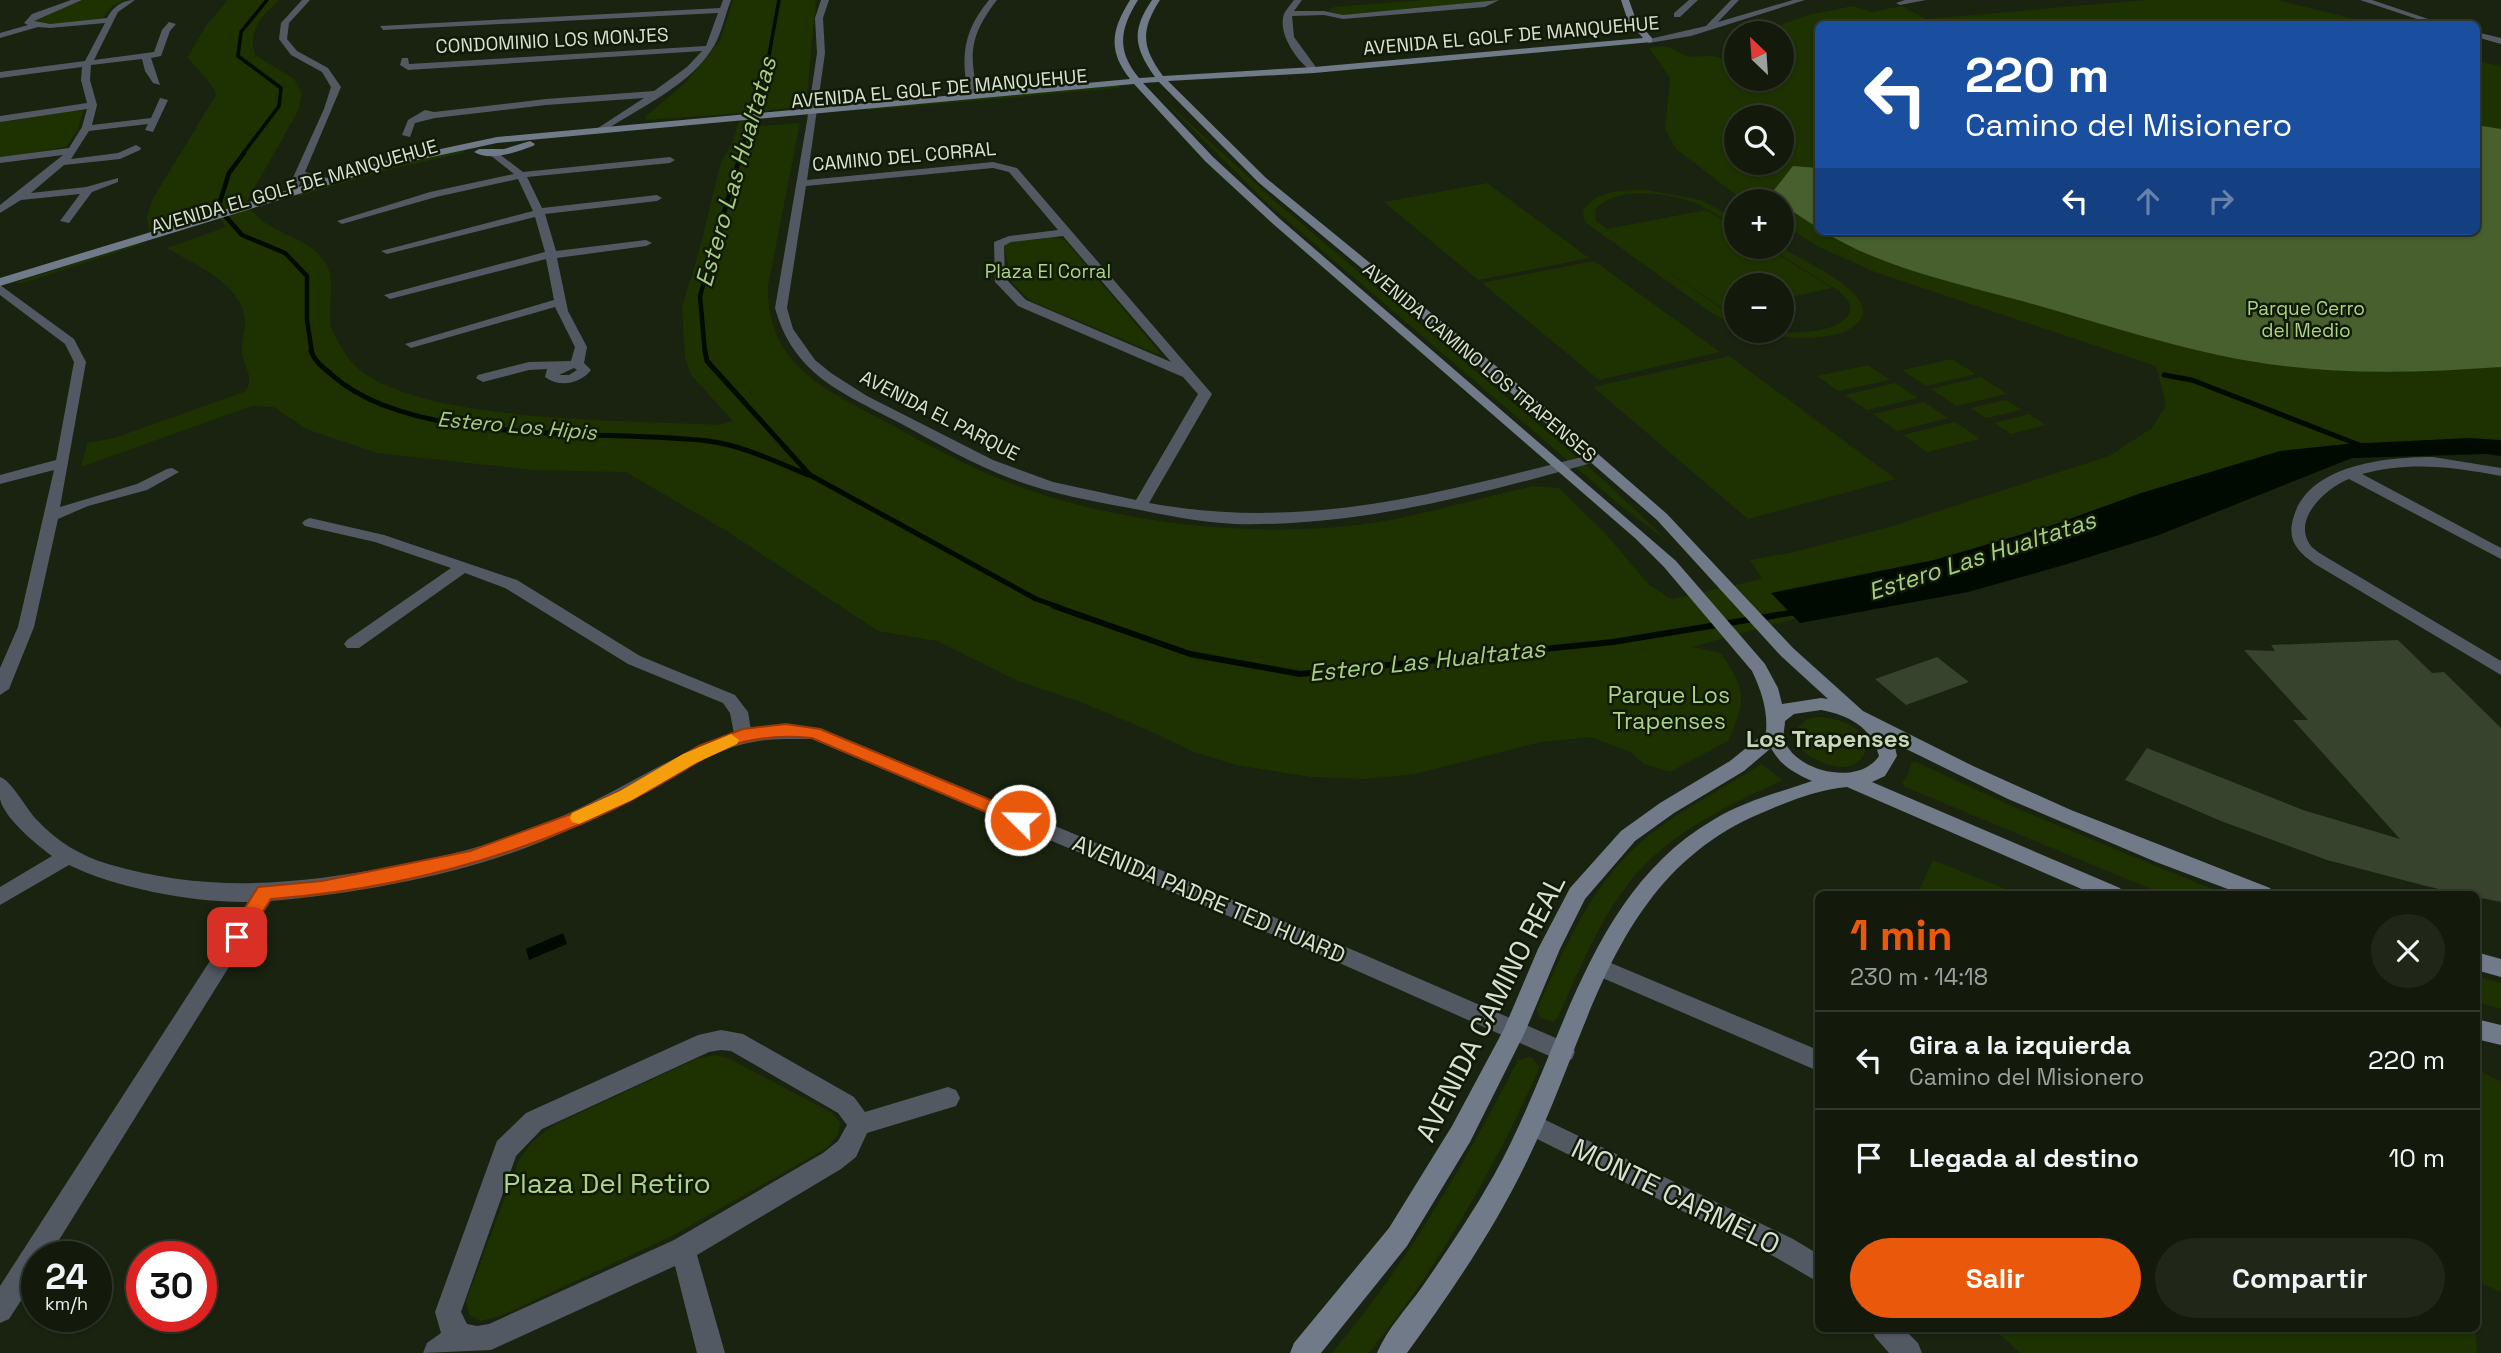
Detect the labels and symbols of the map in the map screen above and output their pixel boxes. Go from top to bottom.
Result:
street label: AVENIDA EL GOLF DE MANQUEHUE [1362,10,1660,61]
north arrow [1724,21,1794,91]
street label: CONDOMINIO LOS MONJES [435,22,669,59]
water label: Estero Las Hualtatas [688,52,784,290]
street label: AVENIDA EL GOLF DE MANQUEHUE [790,63,1088,114]
street label: AVENIDA EL GOLF DE MANQUEHUE [148,134,440,239]
street label: CAMINO DEL CORRAL [811,136,997,177]
street label: AVENIDA CAMINO LOS TRAPENSES [1358,257,1602,468]
park label: Plaza El Corral [985,259,1111,284]
park label: Parque Cerro del Medio [2247,296,2365,343]
street label: AVENIDA EL PARQUE [856,364,1024,466]
water label: Estero Los Hipis [436,405,599,446]
water label: Estero Las Hualtatas [1864,504,2101,607]
water label: Estero Las Hualtatas [1307,633,1548,688]
park label: Parque Los Trapenses [1608,680,1730,736]
district label: Los Trapenses [1746,723,1910,754]
position arrow [983,783,1057,857]
street label: AVENIDA PADRE TED HUARD [1068,828,1350,970]
street label: AVENIDA CAMINO REAL [1407,868,1573,1148]
pin [207,907,267,967]
street label: MONTE CARMELO [1566,1130,1786,1262]
park label: Plaza Del Retiro [503,1165,711,1201]
speed limit sign: 30 [126,1241,217,1332]

